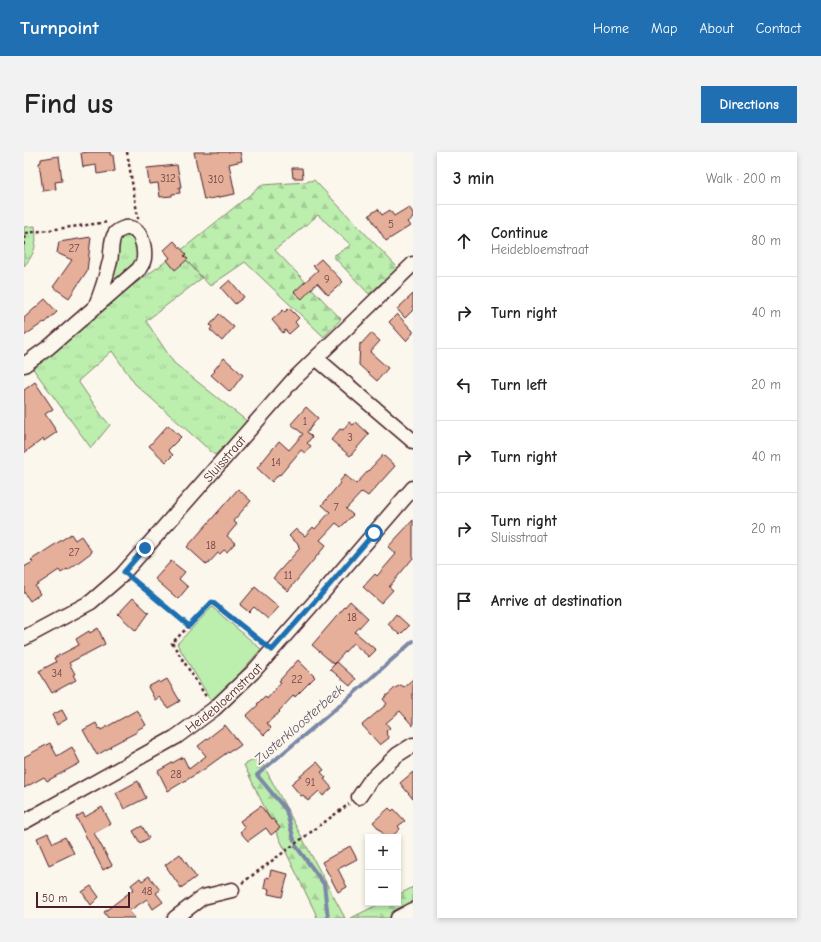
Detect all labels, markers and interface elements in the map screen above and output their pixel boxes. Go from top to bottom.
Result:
text: Turnpoint [20,17,99,39]
text: Home [593,20,629,37]
text: Map [651,20,677,37]
text: About [699,20,734,37]
text: Contact [756,20,801,37]
button: Directions [701,86,797,123]
text: Find us [24,88,113,120]
text: 3 min [453,169,494,188]
text: Walk · 200 m [706,171,781,186]
house number: 312 [160,172,176,185]
house number: 310 [208,173,224,186]
house number: 5 [388,218,394,231]
text: Continue [491,224,548,242]
icon: ahead [453,230,475,252]
text: 80 m [751,233,781,248]
house number: 27 [69,242,79,255]
text: Heidebloemstraat [491,242,588,257]
house number: 9 [324,273,330,286]
icon: right [453,302,475,324]
text: Turn right [491,304,557,322]
text: 40 m [752,305,781,320]
icon: left [453,374,475,396]
text: Turn left [491,376,547,394]
text: 20 m [751,377,781,392]
house number: 1 [303,415,307,428]
house number: 3 [347,431,353,444]
street label: Sluisstraat [200,432,249,485]
icon: right [453,446,475,468]
text: Turn right [491,448,557,466]
text: 40 m [752,449,781,464]
house number: 14 [271,456,281,469]
house number: 7 [333,501,339,514]
text: Turn right [491,512,557,530]
icon: right [453,518,475,540]
text: 20 m [751,521,781,536]
route start [365,524,383,542]
text: Sluisstraat [491,530,547,545]
route end [136,539,154,557]
house number: 18 [206,539,216,552]
house number: 27 [69,546,79,559]
house number: 11 [284,569,292,582]
icon: arrive [453,590,475,612]
text: Arrive at destination [491,592,622,610]
house number: 18 [347,611,357,624]
street label: Heidebloemstraat [182,659,266,736]
house number: 34 [52,667,62,680]
house number: 22 [291,673,303,686]
water label: Zusterkloosterbeek [250,681,348,769]
house number: 28 [170,768,182,781]
house number: 91 [305,776,315,789]
map controls [365,834,401,906]
button: + [365,834,401,870]
button: − [365,870,401,906]
house number: 48 [142,885,153,898]
scale bar [36,890,130,909]
text: 50 m [42,892,67,905]

